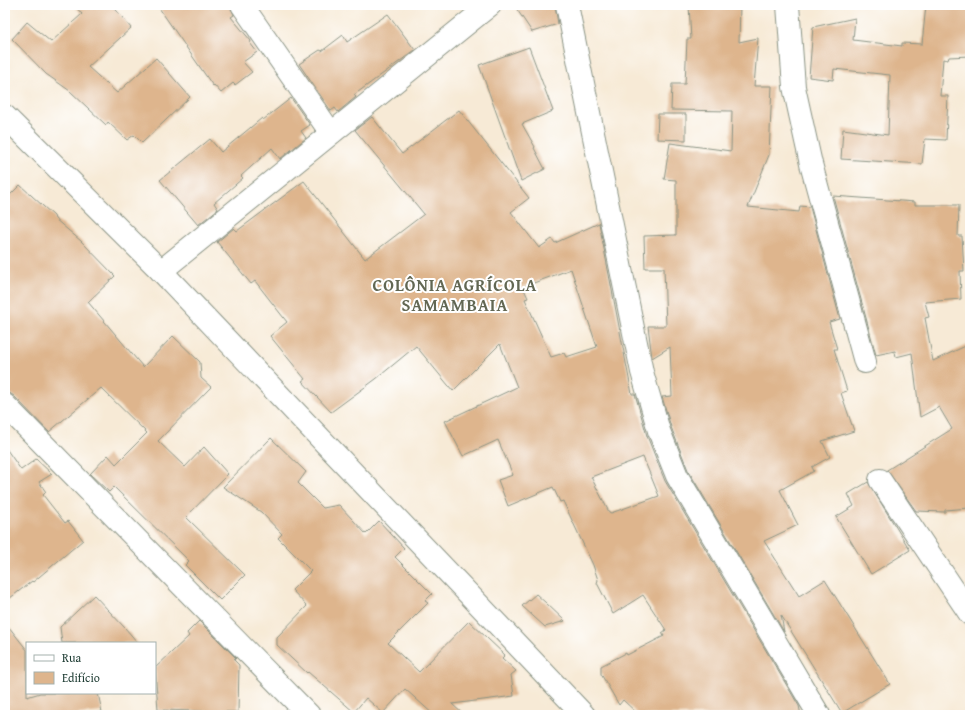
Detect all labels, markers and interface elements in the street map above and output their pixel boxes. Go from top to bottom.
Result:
district label: COLÔNIA AGRÍCOLA SAMAMBAIA [373,272,537,317]
legend [26,642,156,694]
text: Rua [62,649,81,666]
text: Edifício [62,669,100,686]

